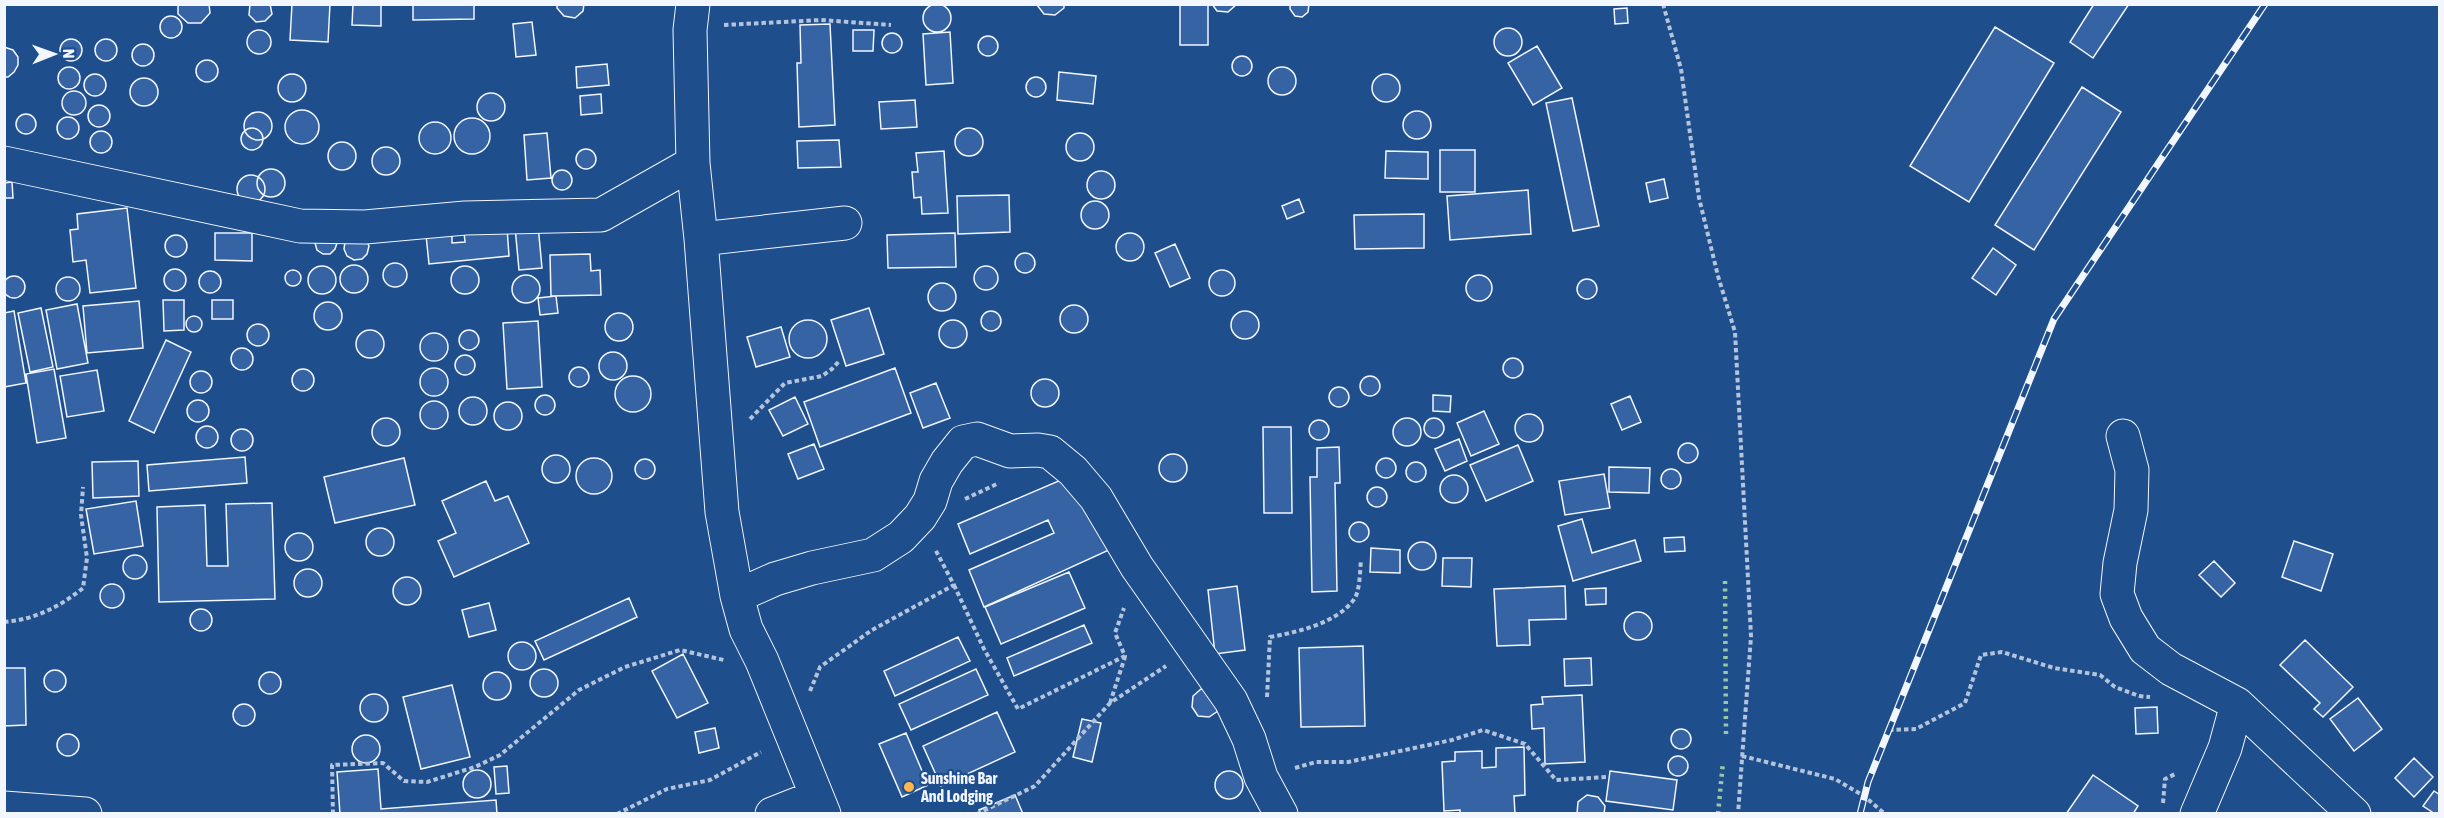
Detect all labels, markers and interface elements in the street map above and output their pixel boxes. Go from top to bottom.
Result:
north arrow [24,24,84,84]
text: N [60,49,78,59]
place label: Sunshine Bar And Lodging [920,769,998,805]
marker: Sunshine Bar And Lodging [902,780,916,794]

